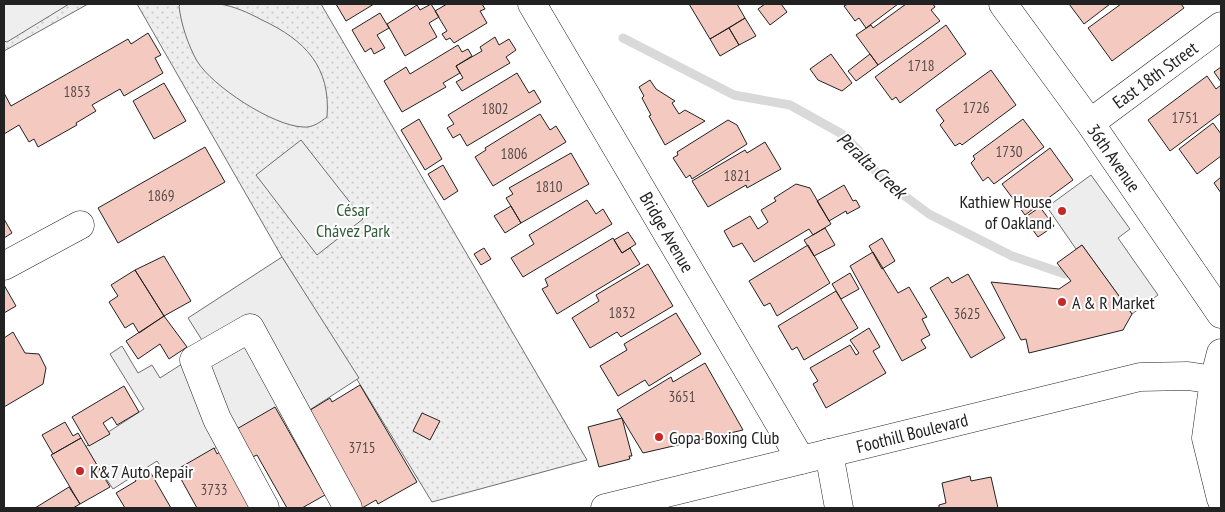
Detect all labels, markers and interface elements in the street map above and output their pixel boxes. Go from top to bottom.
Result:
street label: East 18th Street [1108,36,1202,114]
house number: 1718 [907,56,935,75]
house number: 1853 [63,82,91,101]
house number: 1726 [962,98,990,117]
house number: 1802 [481,99,509,118]
house number: 1751 [1171,108,1199,127]
street label: 36th Avenue [1082,119,1146,197]
water label: Peralta Creek [832,127,914,205]
house number: 1730 [995,142,1023,161]
house number: 1806 [500,144,528,163]
house number: 1821 [723,166,751,185]
house number: 1810 [535,177,563,196]
house number: 1869 [147,186,175,205]
street label: Bridge Avenue [635,188,699,276]
place label: Kathiew House of Oakland [959,190,1052,234]
park label: César Chávez Park [316,198,390,242]
marker: Kathiew House of Oakland [1056,205,1068,217]
place label: A & R Market [1072,291,1155,314]
marker: A & R Market [1056,296,1068,308]
house number: 1832 [608,303,636,322]
house number: 3625 [953,304,981,323]
house number: 3651 [668,387,696,406]
street label: Foothill Boulevard [854,408,970,458]
place label: Gopa Boxing Club [669,426,779,449]
marker: Gopa Boxing Club [653,431,665,443]
house number: 3715 [348,438,376,457]
place label: K&7 Auto Repair [90,460,193,483]
marker: K&7 Auto Repair [74,465,86,477]
house number: 3733 [200,480,228,499]

